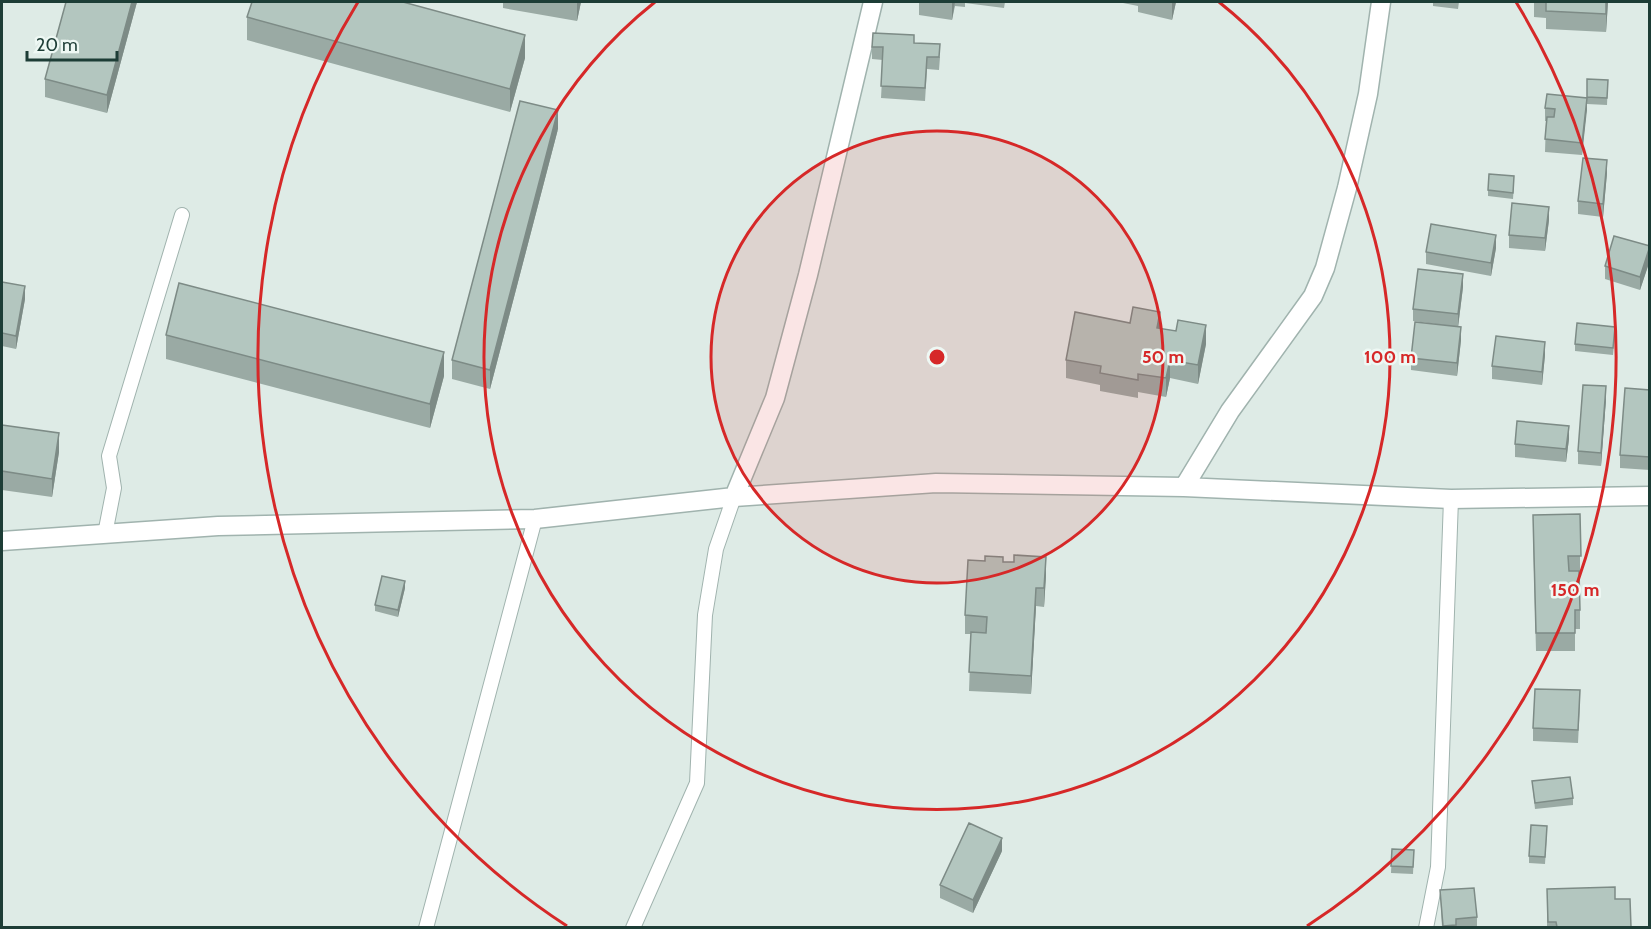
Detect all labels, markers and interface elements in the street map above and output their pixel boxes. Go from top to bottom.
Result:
scale bar [27,24,117,62]
text: 20 m [36,34,78,56]
text: 50 m [1142,346,1184,368]
text: 100 m [1364,346,1416,368]
centre of rings [927,347,947,367]
text: 150 m [1551,579,1599,601]

